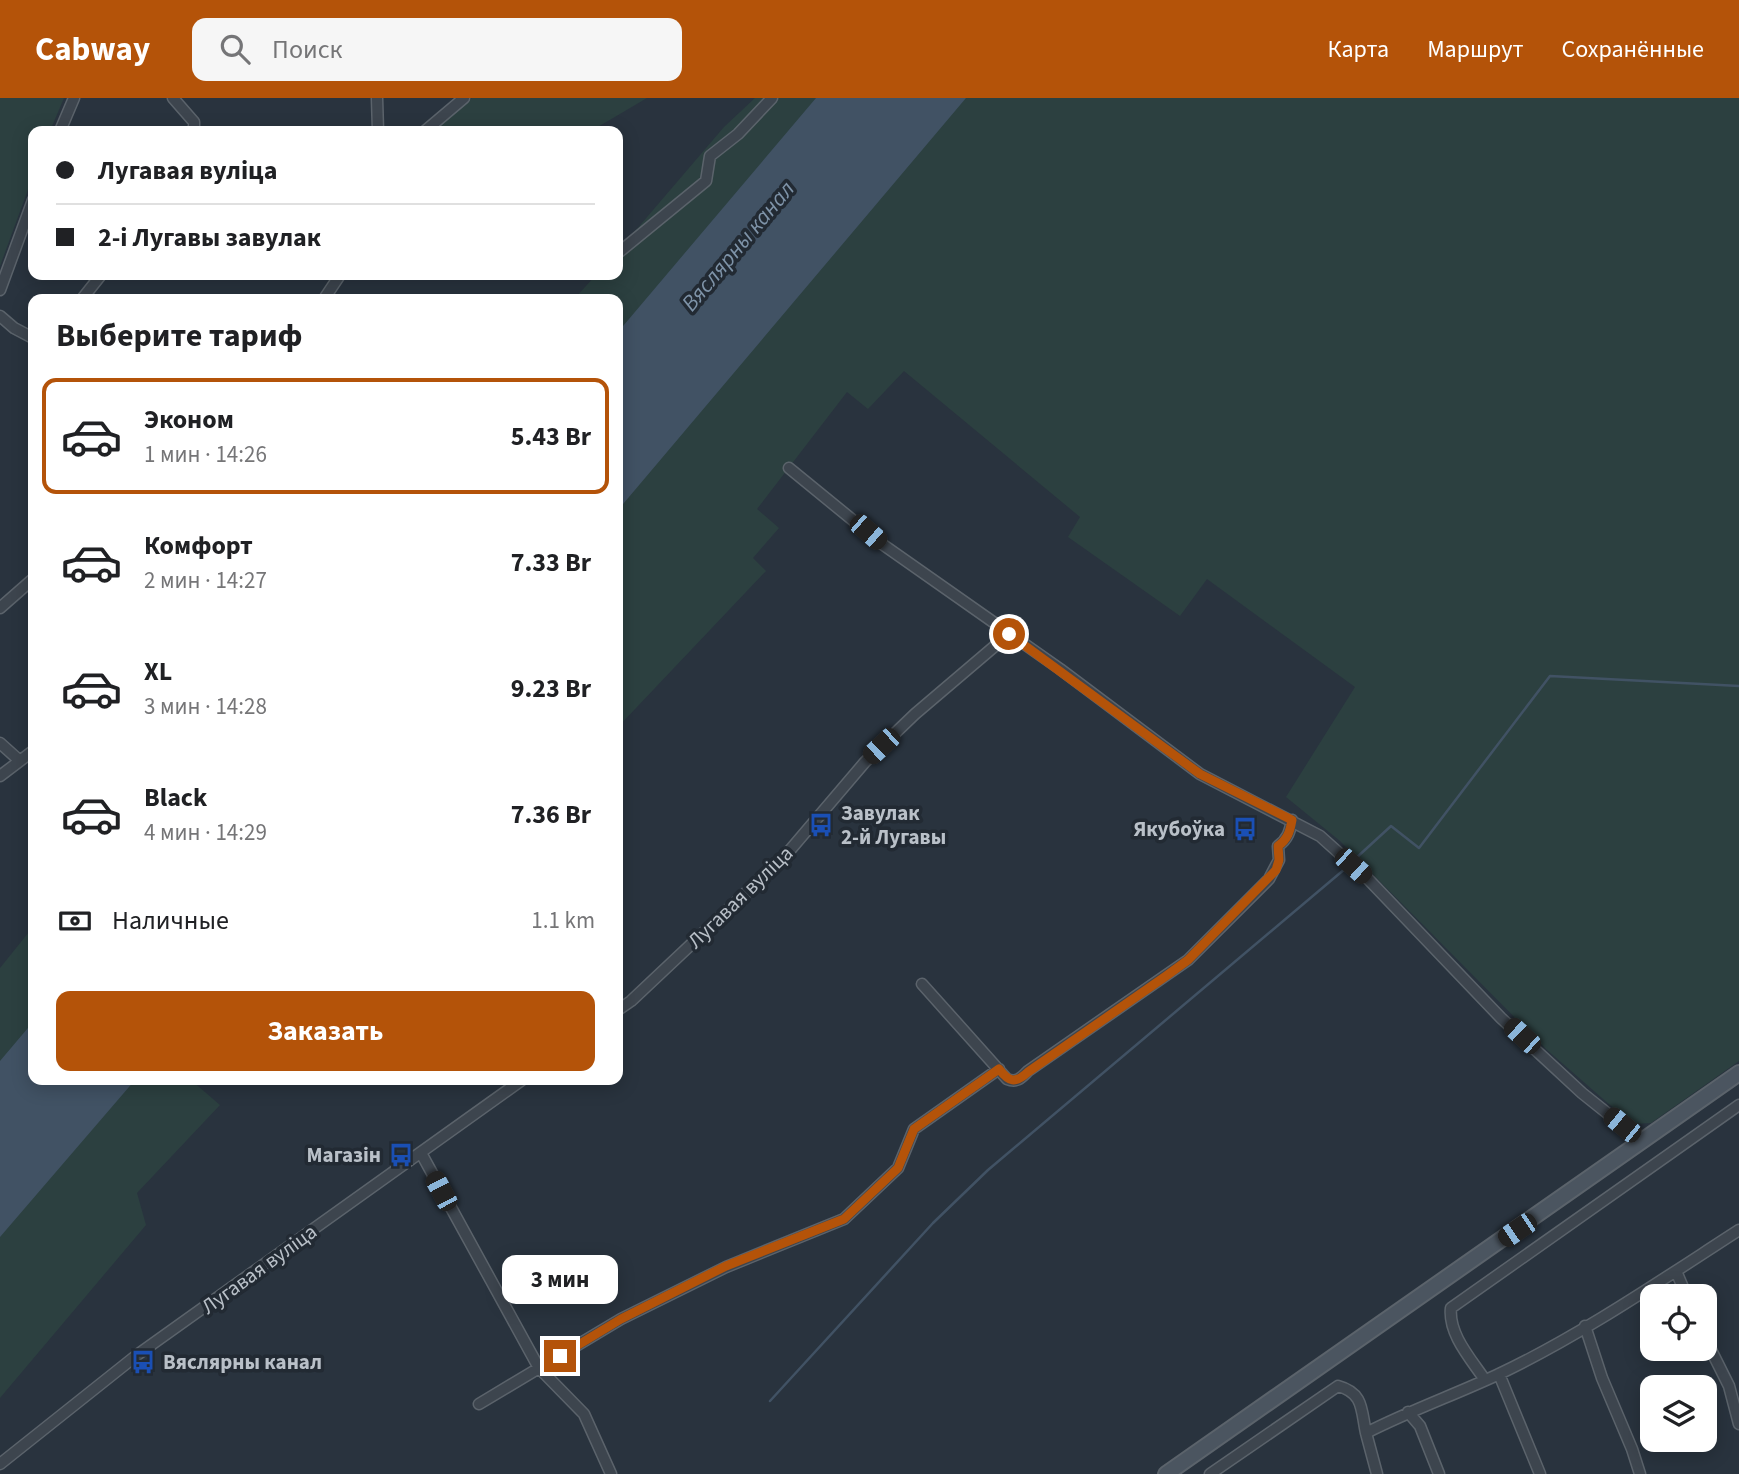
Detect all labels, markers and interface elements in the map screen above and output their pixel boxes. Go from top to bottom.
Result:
search box [192,18,682,81]
text: Cabway [35,26,150,73]
icon: search [216,30,254,68]
text: Поиск [272,31,342,68]
text: Карта [1328,32,1389,67]
text: Маршрут [1427,32,1523,67]
text: Сохранённые [1561,32,1704,67]
text: Лугавая вуліца [98,152,278,189]
water label: Вяслярны канал [674,174,802,318]
text: 2-і Лугавы завулак [98,219,321,256]
text: Выберите тариф [56,313,303,359]
text: Эконом [144,401,234,438]
icon: car [60,405,123,468]
text: 5.43 Br [511,418,591,455]
text: 1 мин · 14:26 [144,438,267,471]
car [846,510,891,554]
text: Комфорт [144,527,253,564]
icon: car [60,531,123,594]
text: 7.33 Br [511,544,591,581]
text: 2 мин · 14:27 [144,564,267,597]
route start [993,618,1025,650]
text: XL [144,653,172,690]
icon: car [60,657,123,720]
text: 9.23 Br [511,670,591,707]
text: 3 мин · 14:28 [144,690,267,723]
car [859,724,904,768]
text: Black [144,779,207,816]
icon: car [60,783,123,846]
text: 7.36 Br [511,796,591,833]
place label: Завулак 2-й Лугавы [841,798,946,852]
bus stop icon: Завулак 2-й Лугавы [807,811,835,839]
place label: Якубоўка [1133,814,1225,844]
bus stop icon: Якубоўка [1231,815,1259,843]
text: 4 мин · 14:29 [144,816,267,849]
street label: Лугавая вуліца [680,839,800,955]
car [1331,844,1376,888]
icon: cash [56,902,94,940]
text: Наличные [112,902,229,939]
text: 1.1 km [531,904,595,937]
button: Заказать [56,991,595,1071]
car [1500,1014,1545,1058]
car [1600,1104,1645,1146]
place label: Магазін [307,1140,381,1170]
bus stop icon: Магазін [387,1141,415,1169]
car [422,1168,461,1214]
car [1494,1210,1541,1250]
street label: Лугавая вуліца [195,1217,323,1321]
callout: 3 мин [502,1254,618,1304]
text: 3 мин [531,1263,589,1296]
map controls [1640,1284,1717,1452]
button: locate [1640,1284,1717,1361]
route end [544,1340,576,1372]
place label: Вяслярны канал [163,1347,322,1377]
bus stop icon: Вяслярны канал [129,1348,157,1376]
button: layers [1640,1375,1717,1452]

